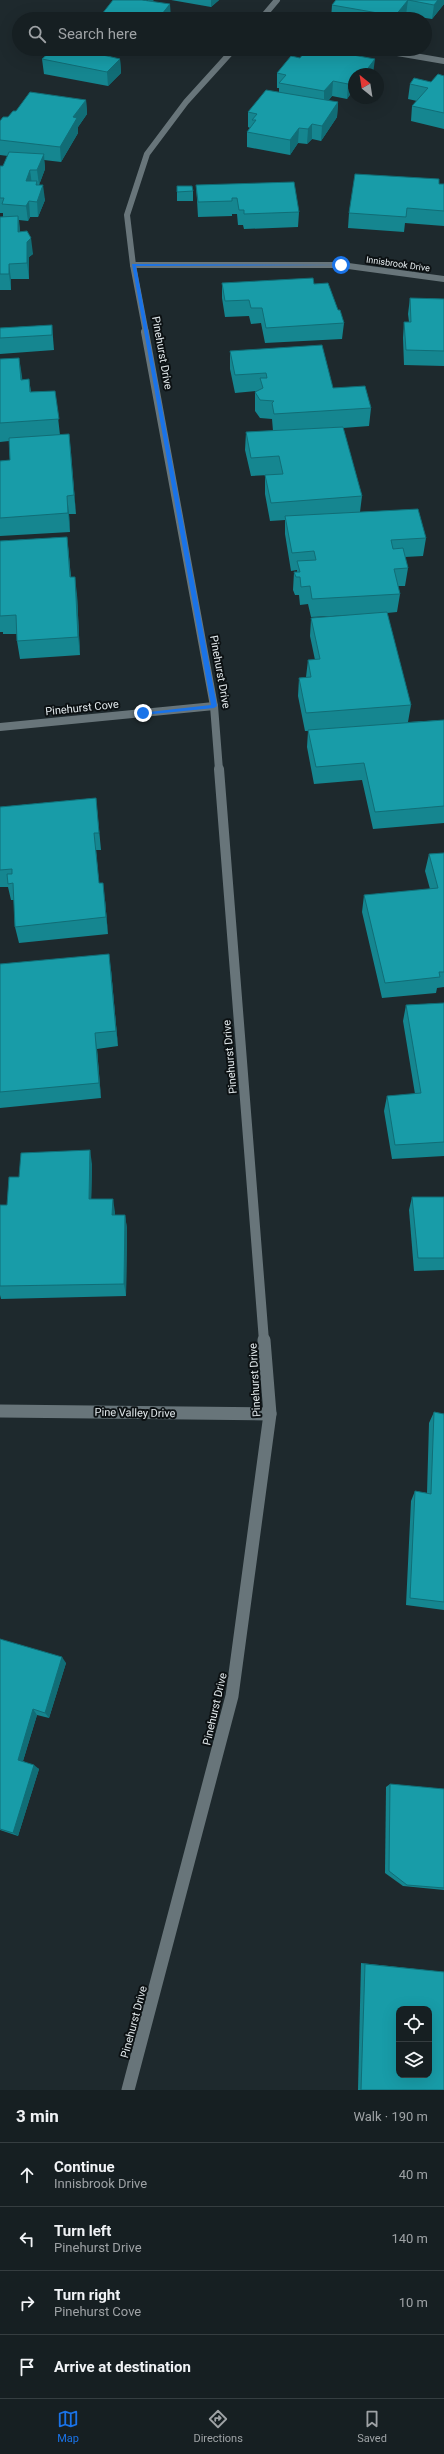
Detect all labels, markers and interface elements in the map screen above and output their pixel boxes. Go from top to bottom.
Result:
search box [12,12,432,56]
icon: search [26,23,48,45]
text: Search here [58,25,137,43]
north arrow [348,68,384,104]
street label: Innisbrook Drive [365,255,431,273]
route start [332,256,350,274]
street label: Pinehurst Drive [149,315,175,391]
street label: Pinehurst Drive [207,634,233,710]
street label: Pinehurst Cove [45,698,120,718]
route end [134,704,152,722]
street label: Pinehurst Drive [220,1019,240,1094]
street label: Pinehurst Drive [247,1343,263,1417]
street label: Pine Valley Drive [95,1406,176,1420]
street label: Pinehurst Drive [200,1671,230,1747]
street label: Pinehurst Drive [118,1984,150,2059]
map controls [396,2006,432,2078]
button: locate [396,2006,432,2042]
button: layers [396,2042,432,2078]
text: 3 min [16,2106,59,2126]
text: Walk · 190 m [353,2109,428,2124]
text: Continue [54,2158,115,2176]
icon: ahead [16,2164,38,2186]
text: 40 m [399,2167,428,2182]
text: Innisbrook Drive [54,2176,147,2191]
text: Turn left [54,2222,111,2240]
icon: left [16,2228,38,2250]
text: 140 m [391,2231,428,2246]
text: Pinehurst Drive [54,2240,142,2255]
text: Turn right [54,2286,120,2304]
icon: right [16,2292,38,2314]
text: 10 m [399,2295,428,2310]
text: Pinehurst Cove [54,2304,141,2319]
icon: arrive [16,2356,38,2378]
text: Arrive at destination [54,2358,191,2376]
tab: Map [57,2408,79,2445]
tab: Directions [193,2408,243,2445]
tab: Saved [357,2408,387,2445]

